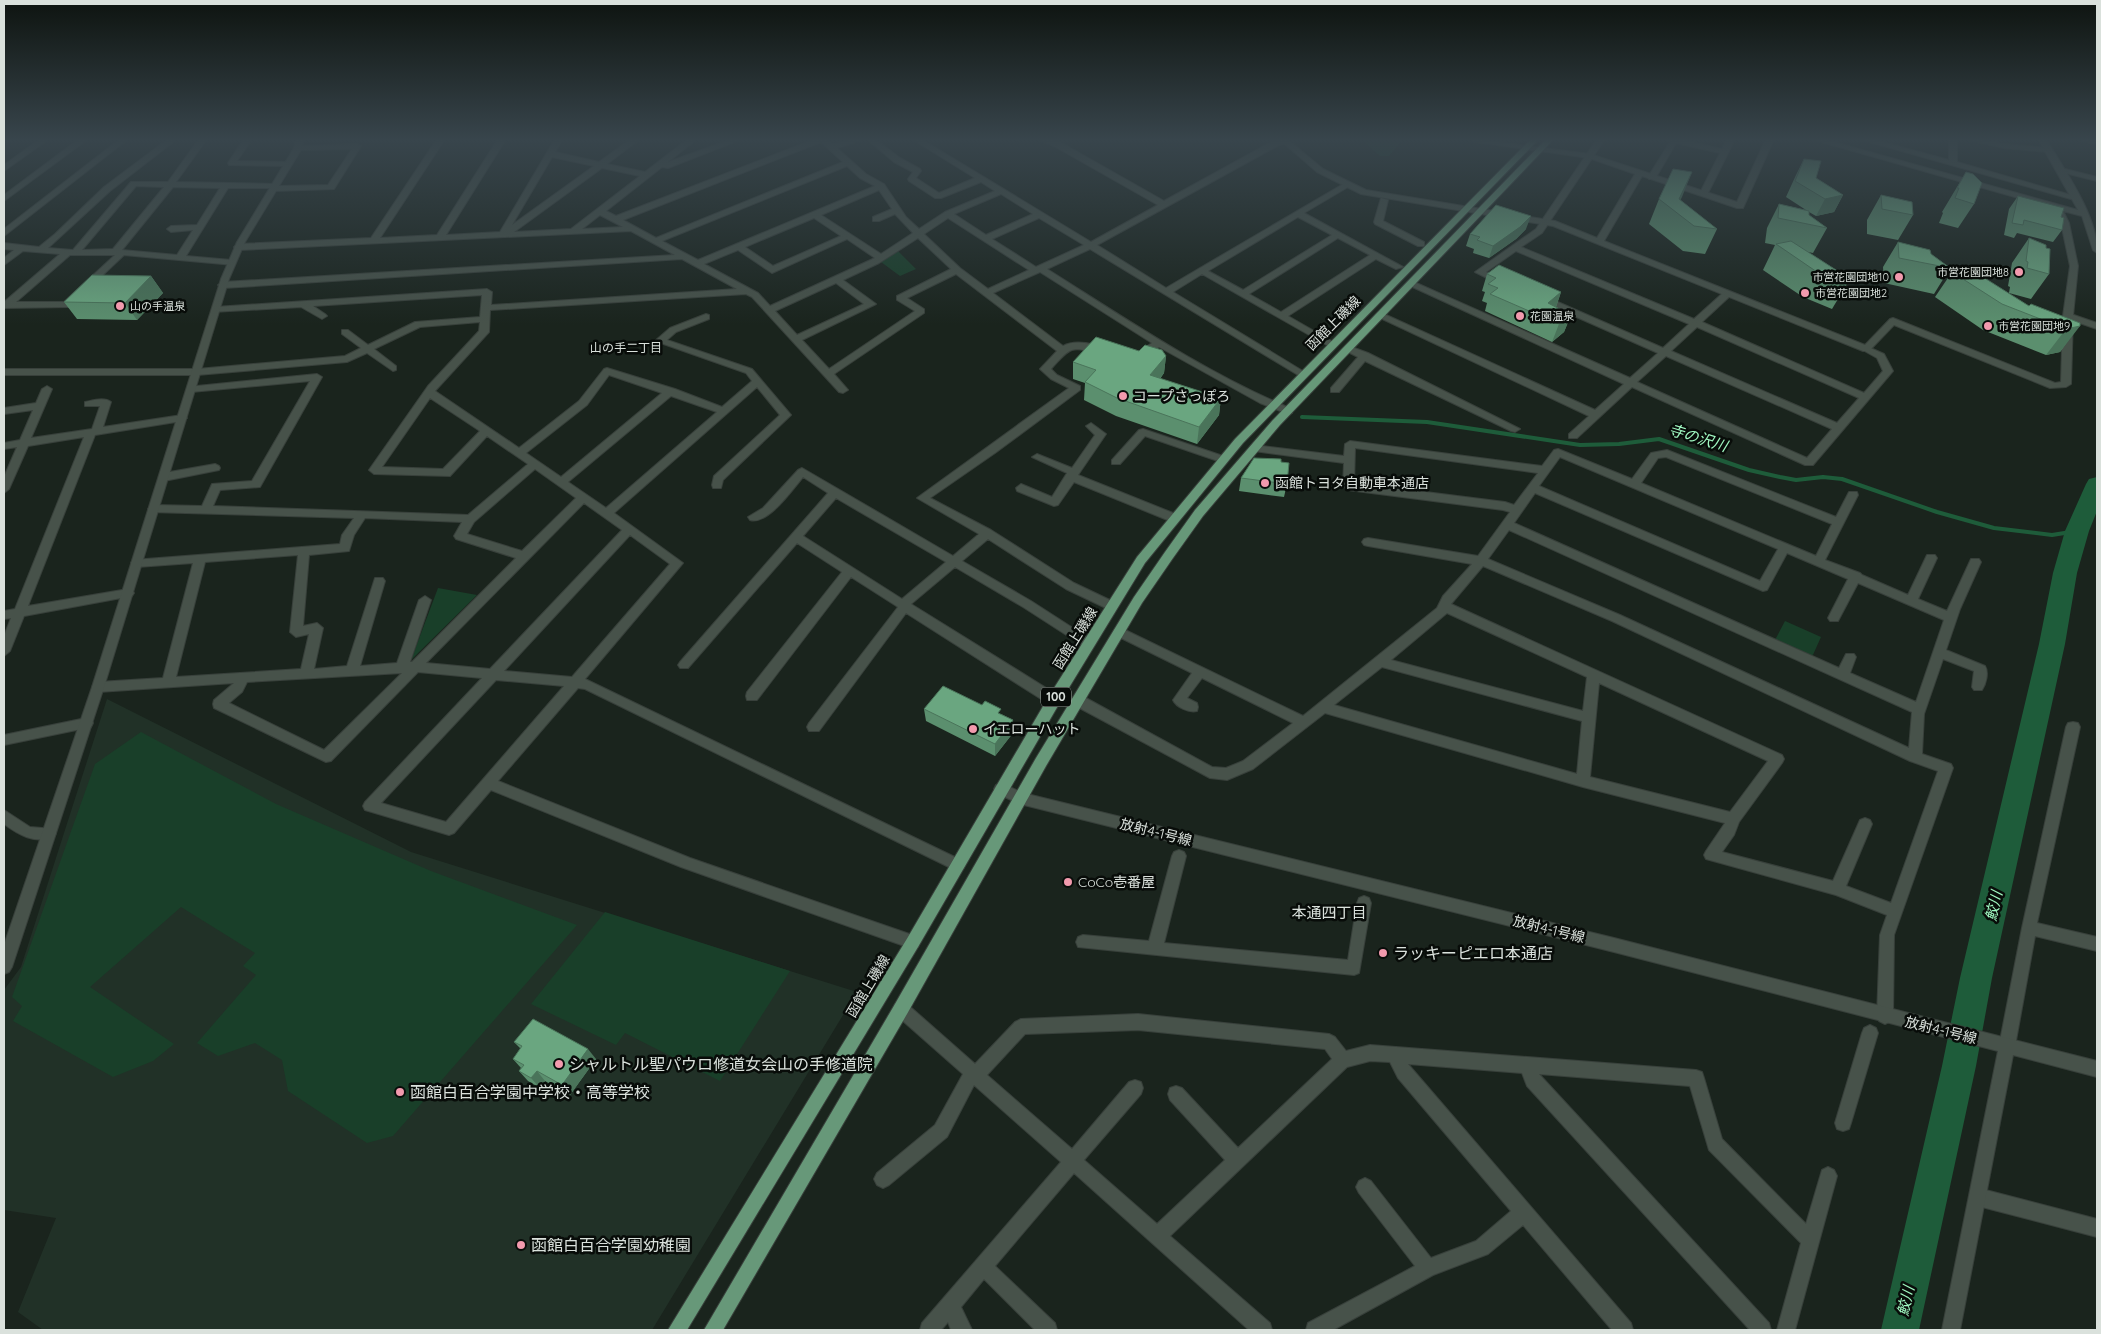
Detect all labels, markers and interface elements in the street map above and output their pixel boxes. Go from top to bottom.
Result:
place label: 市営花園団地8 [1937,265,2009,279]
marker: 市営花園団地8 [2013,266,2025,278]
place label: 市営花園団地10 [1812,270,1889,284]
marker: 市営花園団地10 [1893,271,1905,283]
place label: 市営花園団地2 [1815,286,1887,300]
marker: 市営花園団地2 [1799,287,1811,299]
street label: 函館上磯線 [1302,292,1364,354]
place label: 山の手温泉 [130,299,186,313]
marker: 山の手温泉 [114,300,126,312]
place label: 花園温泉 [1530,309,1575,323]
marker: 花園温泉 [1514,310,1526,322]
place label: 市営花園団地9 [1998,319,2070,333]
marker: 市営花園団地9 [1982,320,1994,332]
district label: 山の手二丁目 [590,340,662,355]
place label: コープさっぽろ [1133,387,1230,405]
marker: コープさっぽろ [1117,390,1129,402]
water label: 寺の沢川 [1667,420,1732,456]
place label: 函館トヨタ自動車本通店 [1275,474,1429,492]
marker: 函館トヨタ自動車本通店 [1259,477,1271,489]
street label: 函館上磯線 [1049,604,1101,672]
road number: 100 [1041,688,1071,706]
place label: イエローハット [983,720,1081,738]
marker: イエローハット [967,723,979,735]
street label: 放射4-1号線 [1118,814,1194,850]
place label: CoCo壱番屋 [1078,873,1155,891]
marker: CoCo壱番屋 [1062,876,1074,888]
water label: 鮫川 [1981,887,2007,923]
district label: 本通四丁目 [1291,903,1367,922]
street label: 放射4-1号線 [1511,911,1587,947]
place label: ラッキーピエロ本通店 [1393,943,1553,963]
marker: ラッキーピエロ本通店 [1377,947,1389,959]
street label: 函館上磯線 [842,951,894,1021]
street label: 放射4-1号線 [1903,1012,1979,1048]
place label: シャルトル聖パウロ修道女会山の手修道院 [569,1054,873,1074]
marker: シャルトル聖パウロ修道女会山の手修道院 [553,1058,565,1070]
place label: 函館白百合学園中学校・高等学校 [410,1082,650,1102]
marker: 函館白百合学園中学校・高等学校 [394,1086,406,1098]
place label: 函館白百合学園幼稚園 [531,1235,691,1255]
marker: 函館白百合学園幼稚園 [515,1239,527,1251]
water label: 鮫川 [1893,1282,1919,1318]

